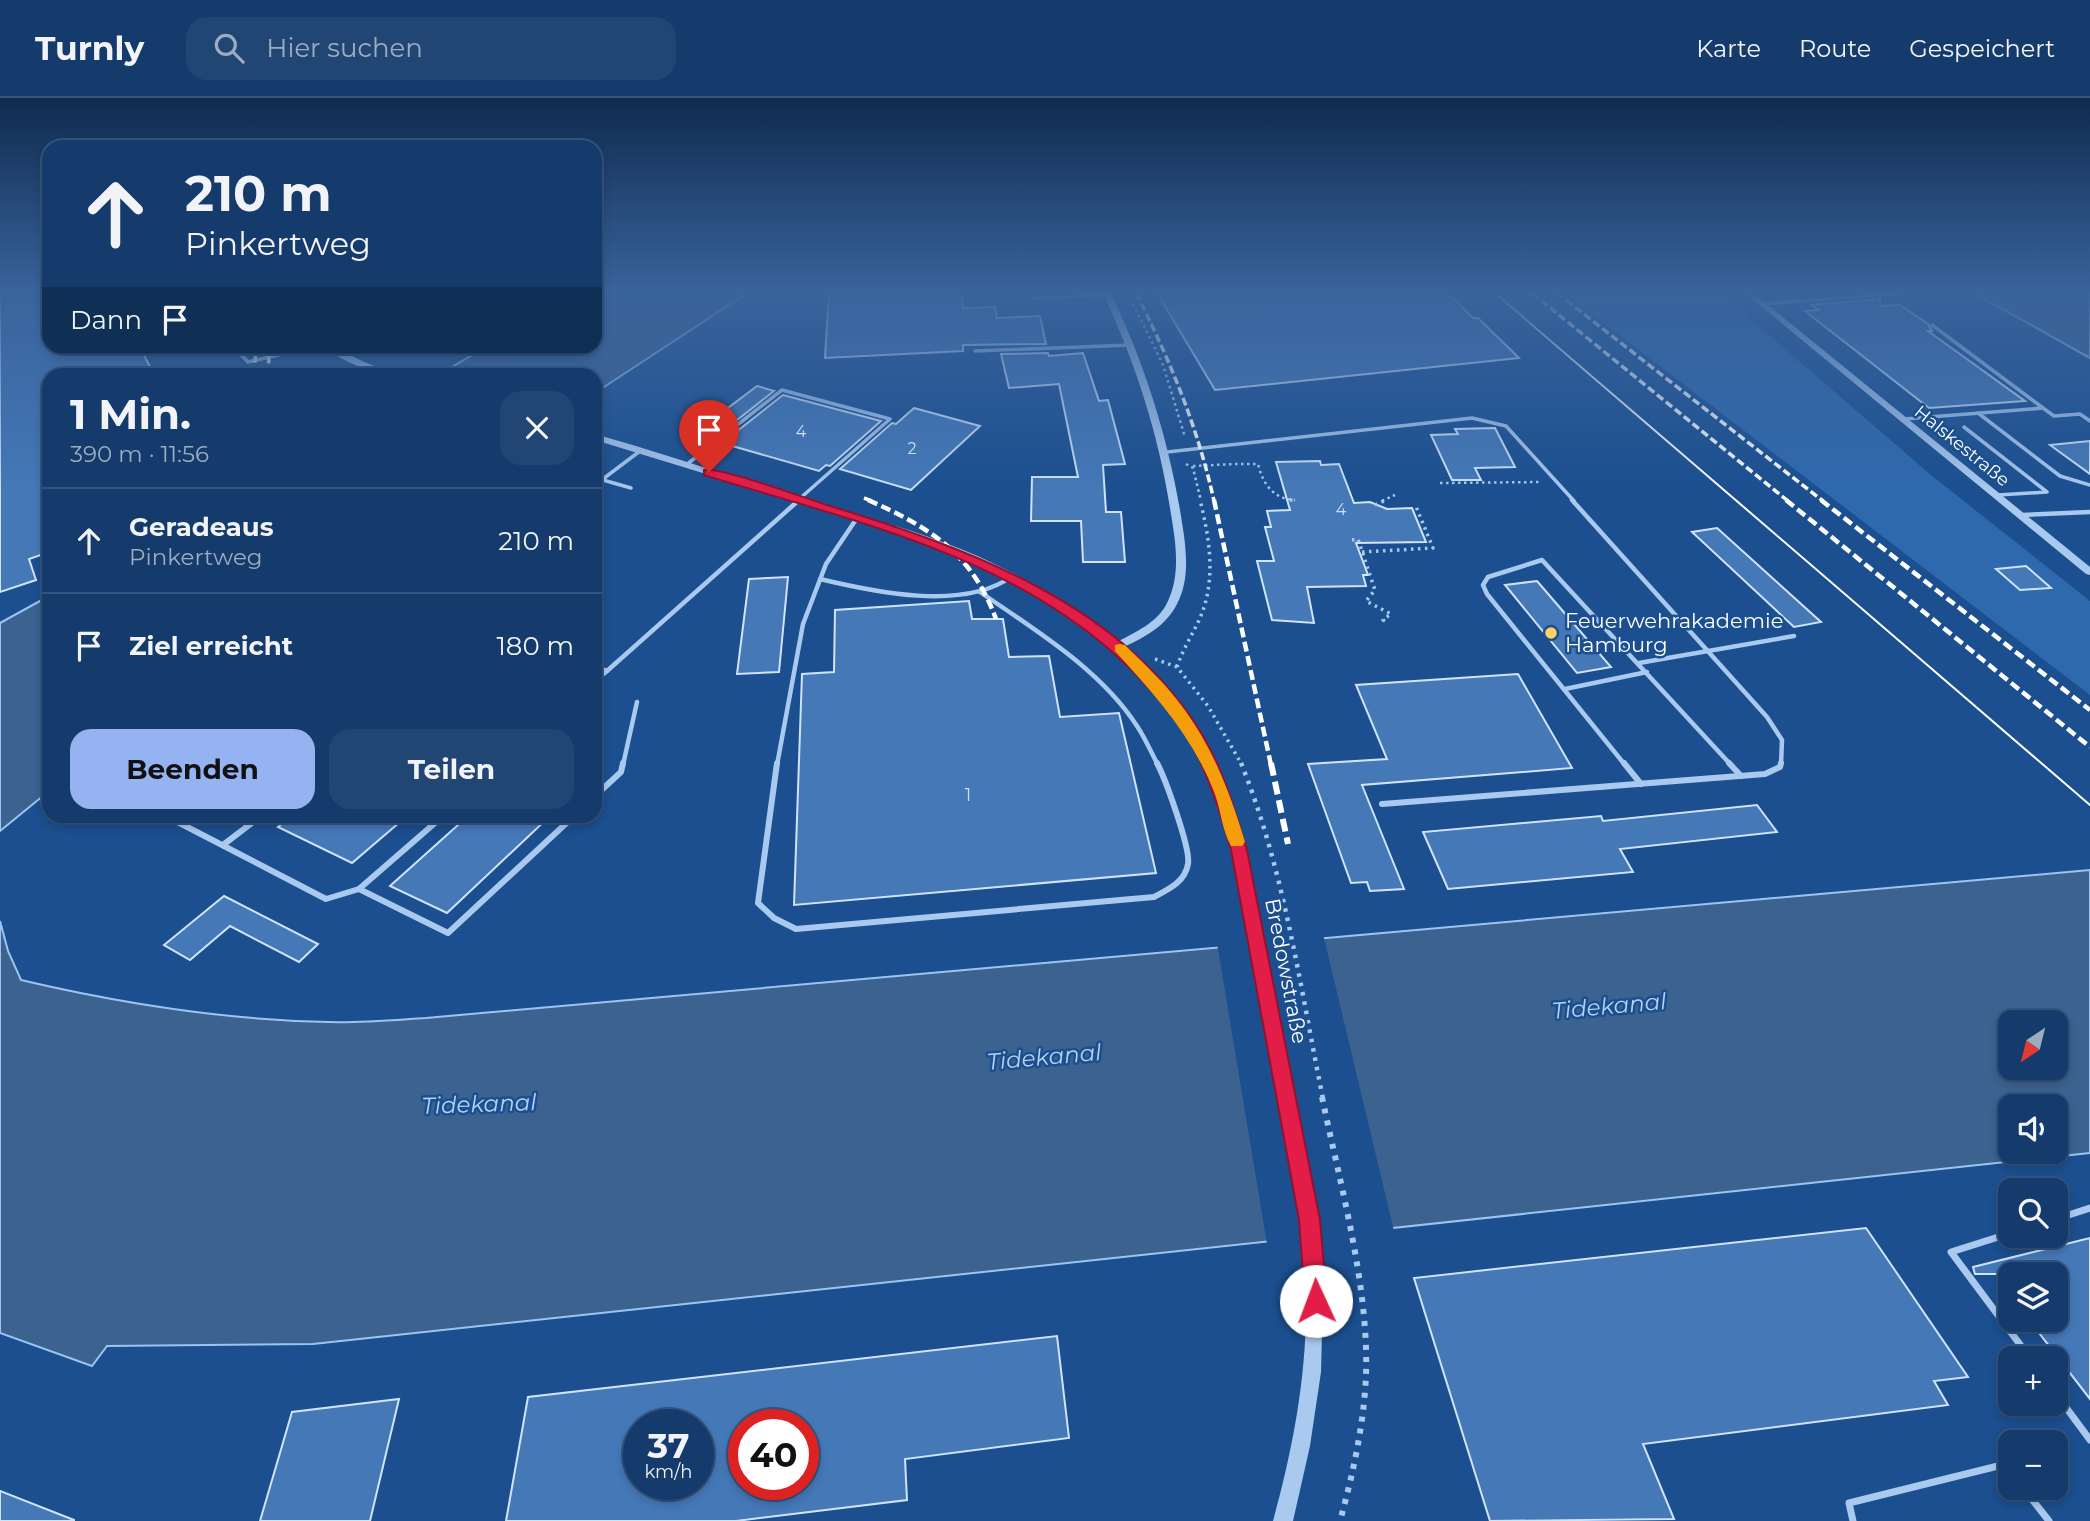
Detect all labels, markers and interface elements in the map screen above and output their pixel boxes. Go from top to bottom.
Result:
search box [186,17,676,80]
text: Turnly [35,28,144,68]
icon: search [210,29,248,67]
text: Hier suchen [266,32,423,64]
text: Karte [1696,34,1761,63]
text: Route [1799,34,1871,63]
text: Gespeichert [1909,34,2055,63]
text: 210 m [185,164,332,223]
icon: ahead [70,168,161,259]
text: Pinkertweg [185,224,371,263]
icon: arrive [156,301,194,339]
text: Dann [70,304,142,336]
text: 1 Min. [70,388,191,440]
button: close [500,391,574,465]
pin [679,400,739,472]
street label: Halskestraße [1910,401,2014,491]
icon: arrive [690,411,728,449]
house number: 4 [796,422,807,441]
house number: 2 [907,439,917,458]
text: 390 m · 11:56 [70,440,209,468]
house number: 4 [1336,500,1347,519]
text: Geradeaus [129,511,274,543]
icon: ahead [70,522,108,560]
text: 210 m [498,525,574,557]
text: Pinkertweg [129,543,263,571]
place label: Feuerwehrakademie Hamburg [1565,608,1783,657]
marker: Feuerwehrakademie Hamburg [1543,625,1559,641]
icon: arrive [70,627,108,665]
text: Ziel erreicht [129,630,293,662]
text: 180 m [496,630,574,662]
button: Beenden [70,729,315,809]
button: Teilen [329,729,574,809]
house number: 1 [965,784,971,806]
street label: Bredowstraße [1260,896,1313,1046]
water label: Tidekanal [1551,987,1668,1025]
north arrow [1998,1010,2068,1080]
map controls [1998,1010,2068,1500]
water label: Tidekanal [986,1038,1103,1076]
water label: Tidekanal [421,1088,538,1120]
button: sound [1998,1094,2068,1164]
button: search [1998,1178,2068,1248]
button: layers [1998,1262,2068,1332]
position arrow [1279,1264,1353,1338]
button: + [1998,1346,2068,1416]
speed limit sign: 40 [728,1409,819,1500]
text: 37 [647,1424,690,1467]
button: − [1998,1430,2068,1500]
text: km/h [644,1461,693,1483]

